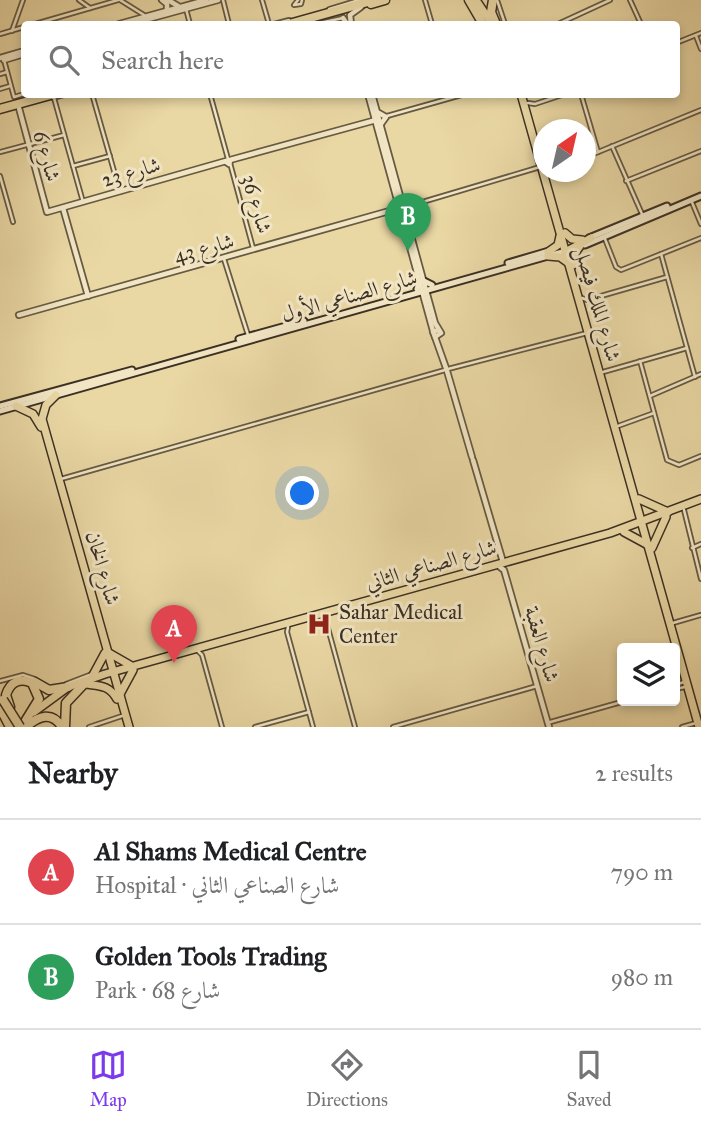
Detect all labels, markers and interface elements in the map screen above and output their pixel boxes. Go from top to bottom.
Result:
search box [21,21,680,98]
icon: search [45,41,83,79]
text: Search here [101,44,224,76]
north arrow [533,119,596,182]
street label: شارع 6 [23,128,67,186]
street label: شارع 23 [99,151,165,198]
street label: شارع 36 [231,172,278,238]
pin: B [385,193,431,251]
street label: شارع 43 [171,228,238,273]
street label: شارع الملك فيصل [564,243,627,366]
street label: شارع الصناعي الأول [277,262,421,333]
your location [285,476,319,510]
street label: شارع الخان [75,528,126,609]
street label: شارع الصناعي الثاني [363,534,501,601]
place label: Sahar Medical Center [339,599,463,649]
street label: شارع العقبة [514,603,565,686]
pin: A [151,605,197,663]
hospital icon: Sahar Medical Center [305,610,333,638]
map controls [617,643,680,706]
button: layers [617,643,680,706]
text: Nearby [28,755,118,791]
text: 2 results [595,759,673,787]
text: Al Shams Medical Centre [95,835,367,867]
text: A [43,858,59,886]
text: 790 m [611,858,673,886]
text: Hospital · شارع الصناعي الثاني [95,871,339,899]
text: Golden Tools Trading [95,940,326,972]
text: B [43,963,59,991]
text: 980 m [611,963,673,991]
text: Park · شارع 68 [95,976,220,1004]
tab: Map [89,1046,127,1111]
tab: Directions [306,1046,388,1111]
tab: Saved [567,1046,612,1111]

